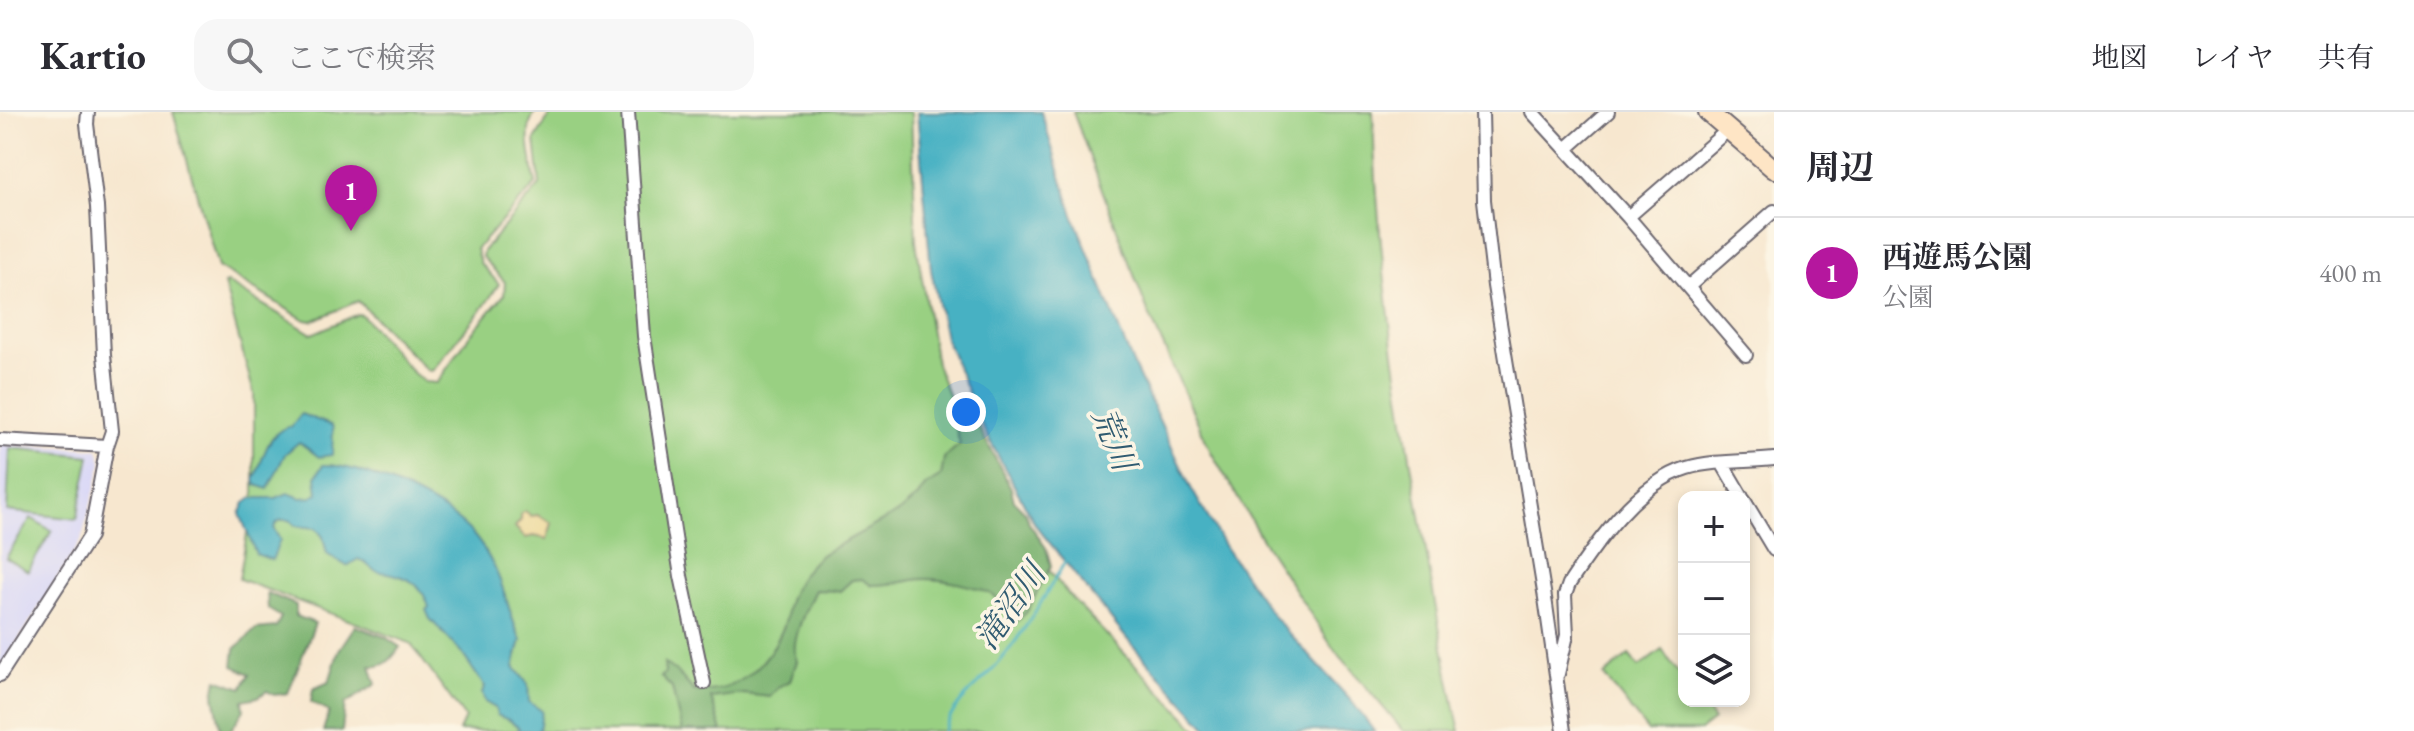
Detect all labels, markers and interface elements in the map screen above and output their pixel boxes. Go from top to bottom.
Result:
search box [194,19,754,91]
text: Kartio [40,31,146,80]
icon: search [222,33,266,77]
text: ここで検索 [286,38,436,77]
text: 地図 [2091,39,2147,75]
text: レイヤ [2191,39,2274,75]
text: 共有 [2318,39,2374,75]
text: 周辺 [1806,145,1874,189]
pin: 1 [325,165,377,231]
text: 西遊馬公園 [1882,237,2032,276]
text: 1 [1825,256,1839,290]
text: 400 m [2319,256,2382,290]
text: 公園 [1882,280,1934,314]
your location [946,392,986,432]
water label: 荒川 [1083,401,1147,479]
map controls [1678,491,1750,707]
button: + [1678,491,1750,563]
water label: 滝沼川 [965,552,1056,657]
button: − [1678,563,1750,635]
button: layers [1678,635,1750,707]

